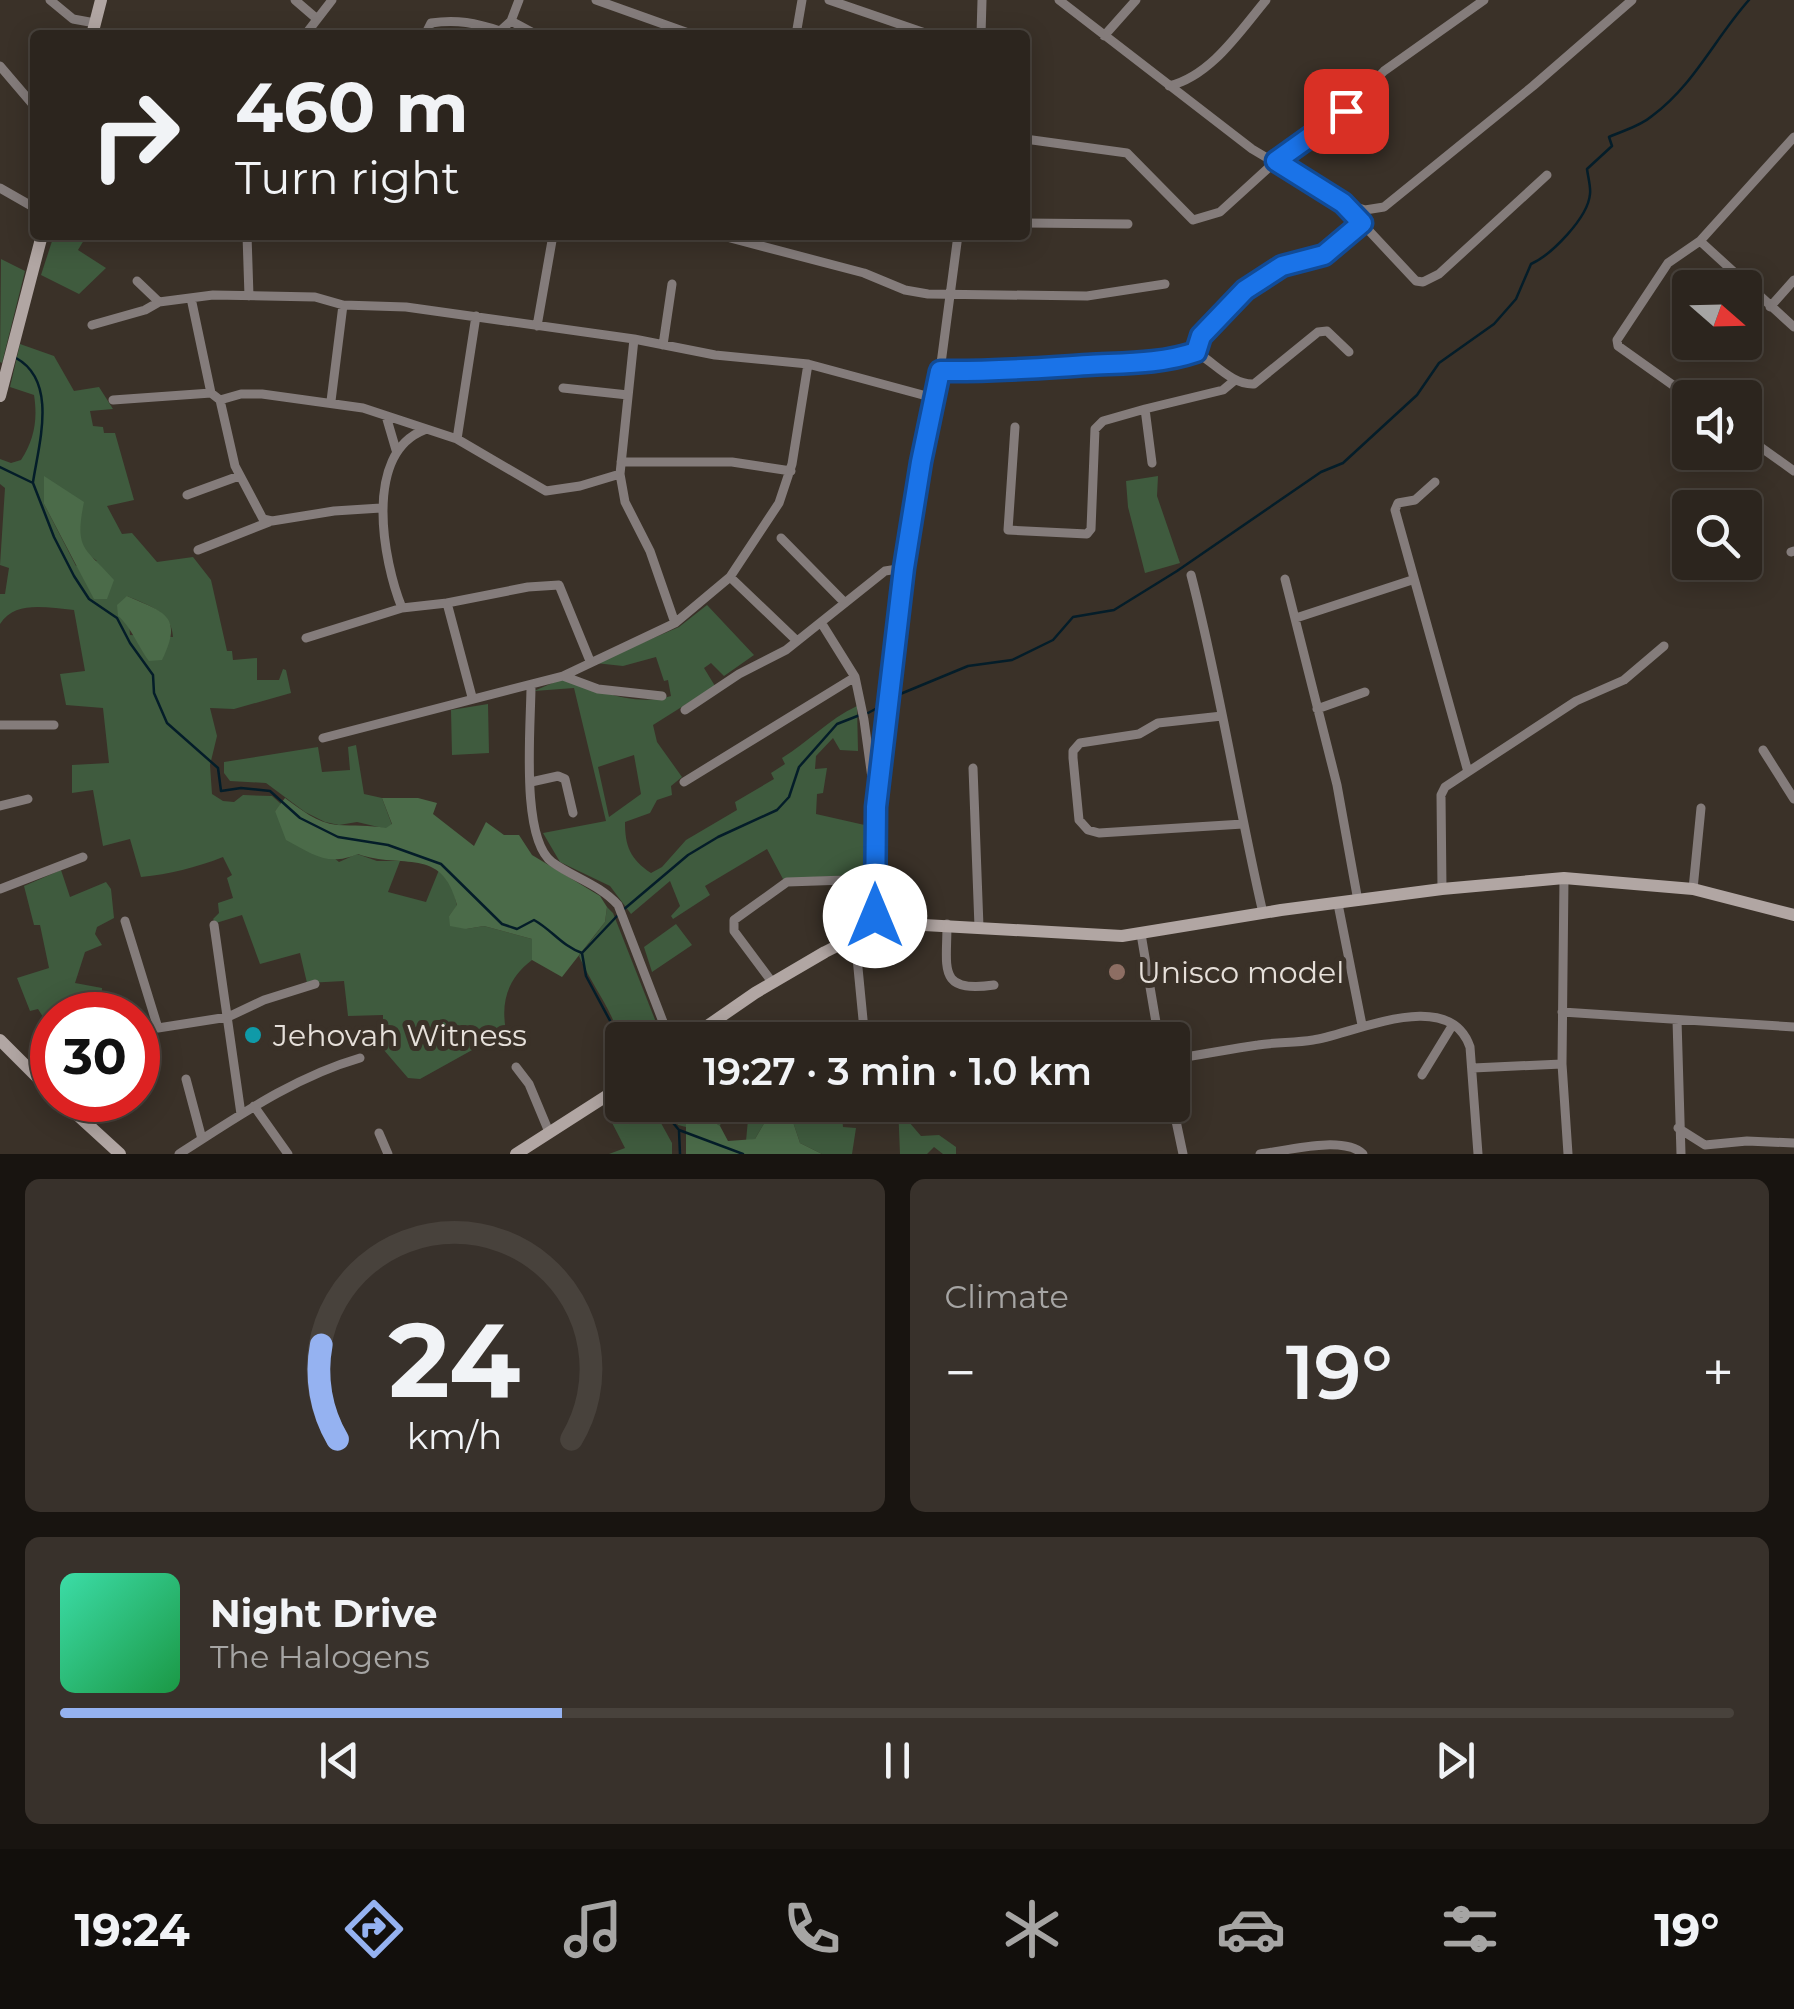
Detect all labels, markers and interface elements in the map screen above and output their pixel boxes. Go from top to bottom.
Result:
text: 460 m [235,64,469,150]
pin [1304,69,1389,154]
icon: right [70,70,200,200]
icon: arrive [1319,84,1374,139]
text: Turn right [235,150,460,205]
north arrow [1672,270,1762,360]
map controls [1672,270,1762,580]
button: sound [1672,380,1762,470]
button: search [1672,490,1762,580]
position arrow [823,864,927,968]
place label: Unisco model [1137,954,1344,991]
marker: Unisco model [1106,961,1128,983]
speed limit sign: 30 [30,992,160,1122]
place label: Jehovah Witness [272,1017,527,1054]
marker: Jehovah Witness [242,1024,264,1046]
text: 19:27 · 3 min · 1.0 km [703,1048,1092,1095]
text: Climate [945,1277,1069,1316]
text: 24 [389,1296,521,1423]
text: 19° [1286,1326,1393,1418]
text: − [945,1339,976,1406]
text: + [1702,1339,1734,1406]
text: km/h [407,1414,502,1458]
text: Night Drive [210,1590,437,1637]
text: The Halogens [210,1637,430,1676]
icon: previous [312,1733,367,1788]
icon: pause [870,1733,925,1788]
icon: next [1428,1733,1483,1788]
icon: directions [339,1894,409,1964]
icon: music [558,1894,628,1964]
icon: phone [777,1894,847,1964]
icon: climate [997,1894,1067,1964]
icon: car [1216,1894,1286,1964]
icon: filters [1435,1894,1505,1964]
text: 19:24 [75,1902,190,1957]
text: 19° [1654,1902,1719,1957]

